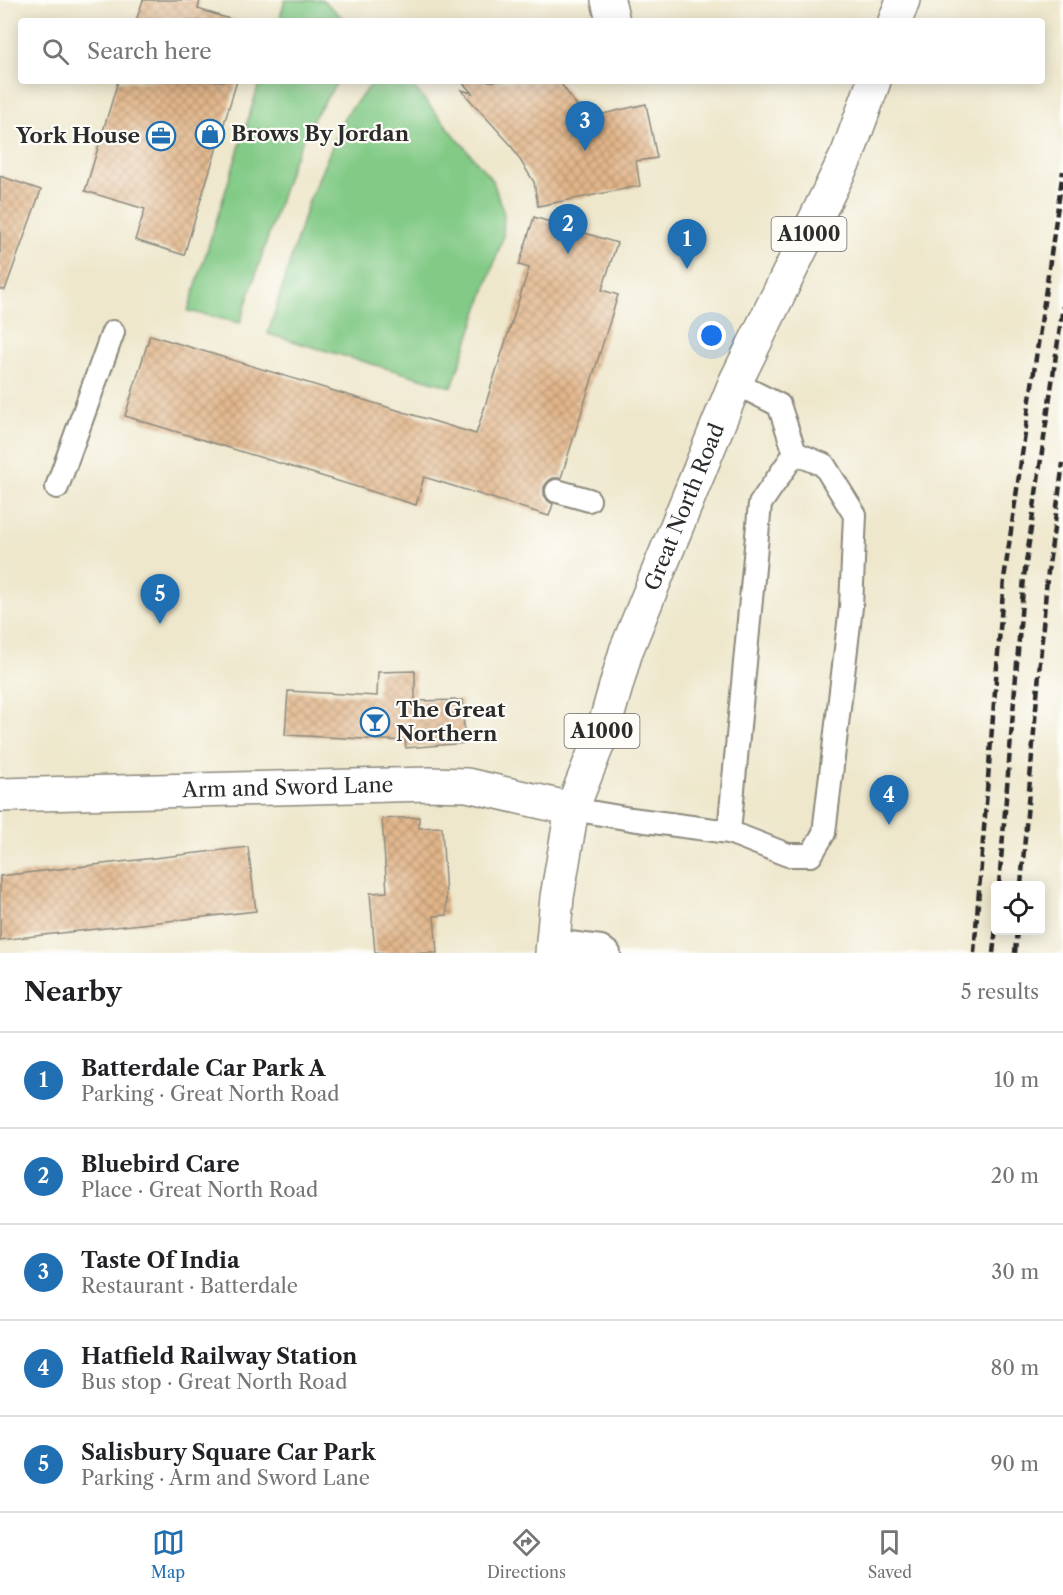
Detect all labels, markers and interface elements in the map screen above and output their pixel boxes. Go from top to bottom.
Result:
search box [18,18,1045,84]
icon: search [39,35,72,68]
text: Search here [87,38,212,65]
pin: 3 [566,102,604,151]
shop icon: Brows By Jordan [194,118,226,150]
office icon: York House [145,120,177,152]
place label: Brows By Jordan [231,121,410,146]
place label: York House [15,123,140,148]
pin: 2 [548,204,588,254]
road number: A1000 [772,217,846,251]
pin: 1 [668,220,706,269]
your location [697,321,726,350]
street label: Great North Road [639,420,729,594]
pin: 5 [140,574,180,624]
place label: The Great Northern [396,697,506,746]
bar icon: The Great Northern [359,706,391,738]
road number: A1000 [564,714,640,748]
street label: Arm and Sword Lane [181,772,394,802]
pin: 4 [870,776,908,825]
map controls [991,881,1045,935]
button: locate [991,881,1045,935]
text: Nearby [24,976,122,1008]
text: 5 results [961,980,1039,1004]
text: Batterdale Car Park A [81,1055,326,1082]
text: 1 [39,1068,48,1092]
text: 10 m [994,1068,1039,1092]
text: Parking · Great North Road [81,1082,339,1106]
text: Bluebird Care [81,1151,240,1178]
text: 2 [38,1164,49,1188]
text: 20 m [991,1164,1039,1188]
text: Place · Great North Road [81,1178,318,1202]
text: Taste Of India [81,1247,240,1274]
text: 3 [38,1260,49,1284]
text: 30 m [991,1260,1039,1284]
text: Restaurant · Batterdale [81,1274,298,1298]
text: Hatfield Railway Station [81,1343,357,1370]
text: 4 [38,1356,49,1380]
text: 80 m [991,1356,1039,1380]
text: Bus stop · Great North Road [81,1370,347,1394]
text: Salisbury Square Car Park [81,1439,376,1466]
text: 5 [38,1452,49,1476]
text: 90 m [991,1452,1039,1476]
text: Parking · Arm and Sword Lane [81,1466,370,1490]
tab: Map [151,1526,185,1582]
tab: Directions [487,1526,566,1582]
tab: Saved [868,1526,912,1582]

